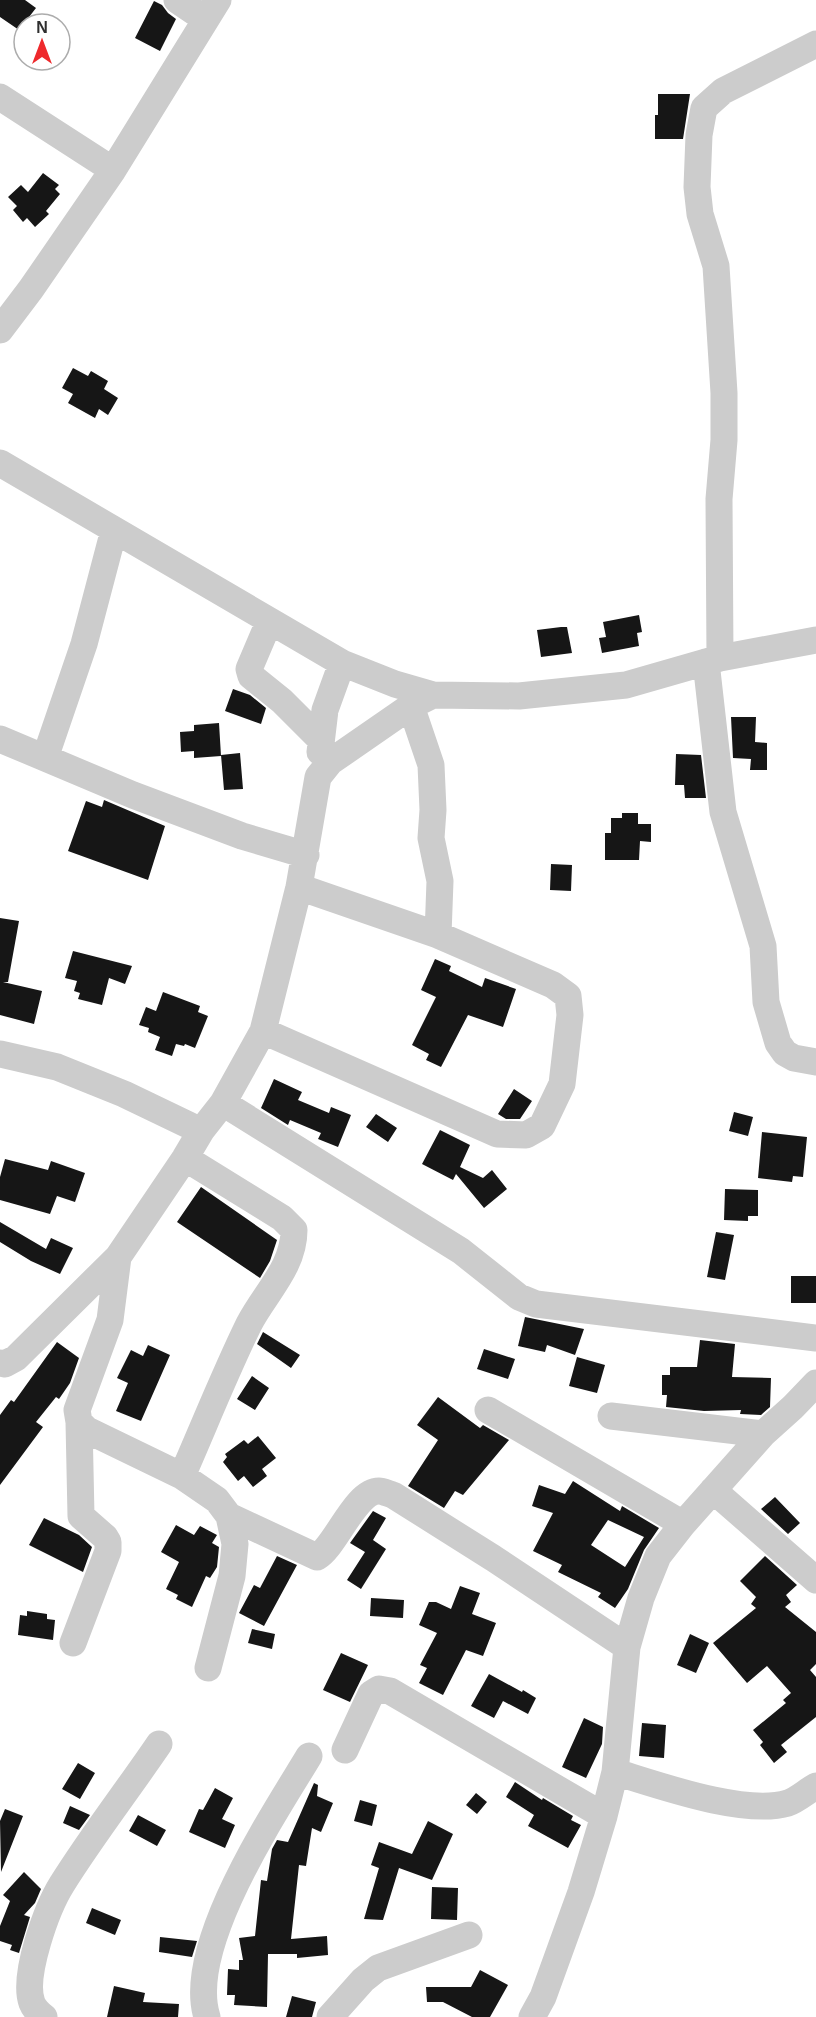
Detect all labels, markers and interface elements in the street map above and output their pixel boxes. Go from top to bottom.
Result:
north arrow [12,12,72,72]
text: N [36,19,48,36]

